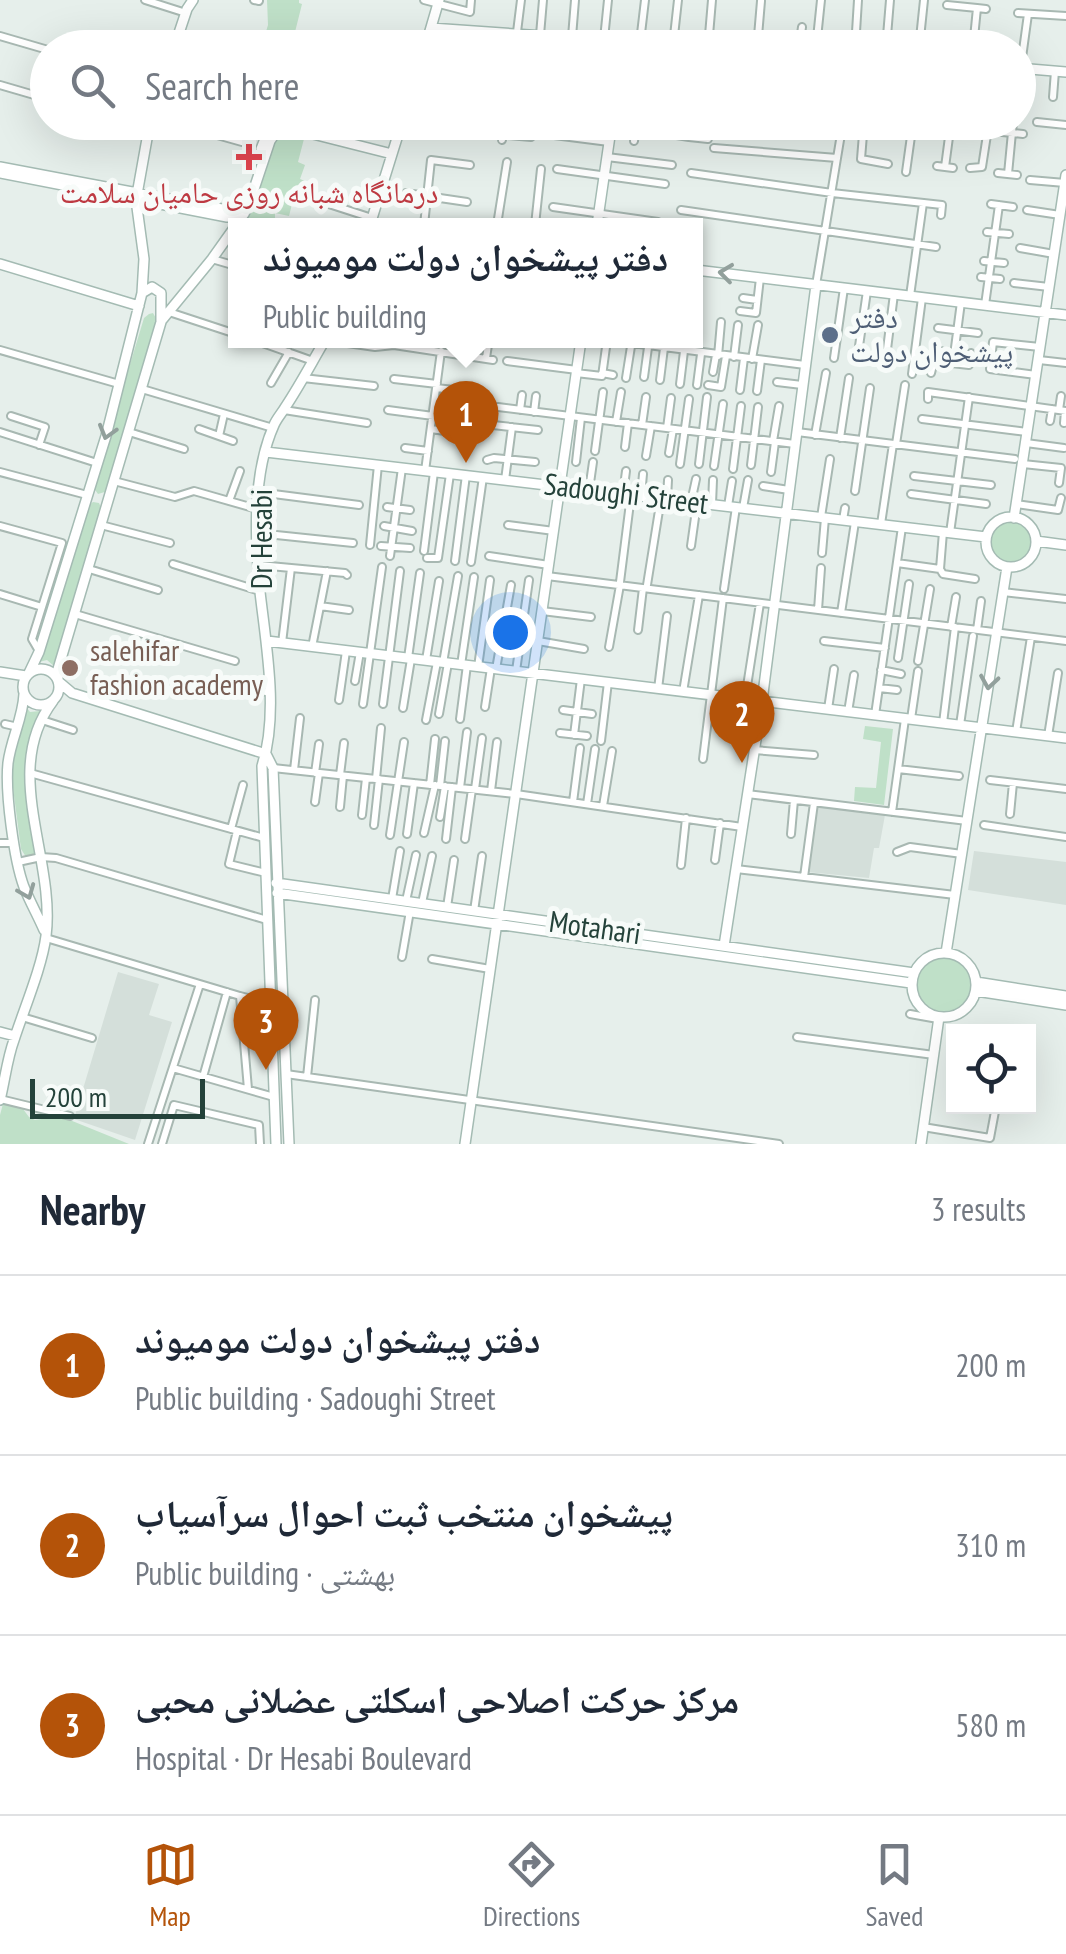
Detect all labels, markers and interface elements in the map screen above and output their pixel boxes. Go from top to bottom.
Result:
search box [30,30,1036,140]
icon: search [65,58,120,113]
text: Search here [145,61,299,110]
marker: درمانگاه شبانه روزی حامیان سلامت [236,144,262,170]
place label: درمانگاه شبانه روزی حامیان سلامت [60,172,438,211]
popup [228,218,703,348]
text: دفتر پیشخوان دولت مومیوند [263,232,668,281]
one-way arrow [718,264,734,285]
text: Public building [263,295,427,337]
place label: دفتر پیشخوان دولت [849,297,1013,370]
marker: دفتر پیشخوان دولت [819,324,841,346]
pin: 1 [434,380,498,463]
one-way arrow [98,423,119,440]
street label: Sadoughi Street [542,463,711,522]
street label: Dr Hesabi [241,489,280,589]
your location [485,607,536,658]
place label: salehifar fashion academy [90,630,264,703]
marker: salehifar fashion academy [59,657,81,679]
one-way arrow [979,674,1000,690]
pin: 2 [710,680,774,763]
one-way arrow [16,882,36,900]
street label: Motahari [547,901,644,952]
pin: 3 [234,988,298,1070]
map controls [946,1024,1036,1114]
button: locate [946,1024,1036,1114]
scale bar [30,1074,205,1118]
text: 200 m [45,1078,107,1115]
text: Nearby [40,1182,145,1237]
text: 3 results [931,1188,1026,1230]
text: دفتر پیشخوان دولت مومیوند [135,1314,541,1363]
text: 1 [65,1344,80,1386]
text: 200 m [955,1344,1026,1386]
text: Public building · Sadoughi Street [135,1377,495,1419]
text: پیشخوان منتخب ثبت احوال سرآسیاب [135,1488,673,1537]
text: 2 [65,1524,80,1566]
text: 310 m [955,1524,1026,1566]
text: Public building · بهشتی [135,1552,395,1594]
text: مرکز حرکت اصلاحی اسکلتی عضلانی محبی [135,1674,739,1723]
text: 3 [65,1704,80,1746]
text: 580 m [955,1704,1026,1746]
text: Hospital · Dr Hesabi Boulevard [135,1737,472,1779]
tab: Map [143,1837,198,1934]
tab: Directions [483,1837,580,1934]
tab: Saved [866,1837,923,1934]

